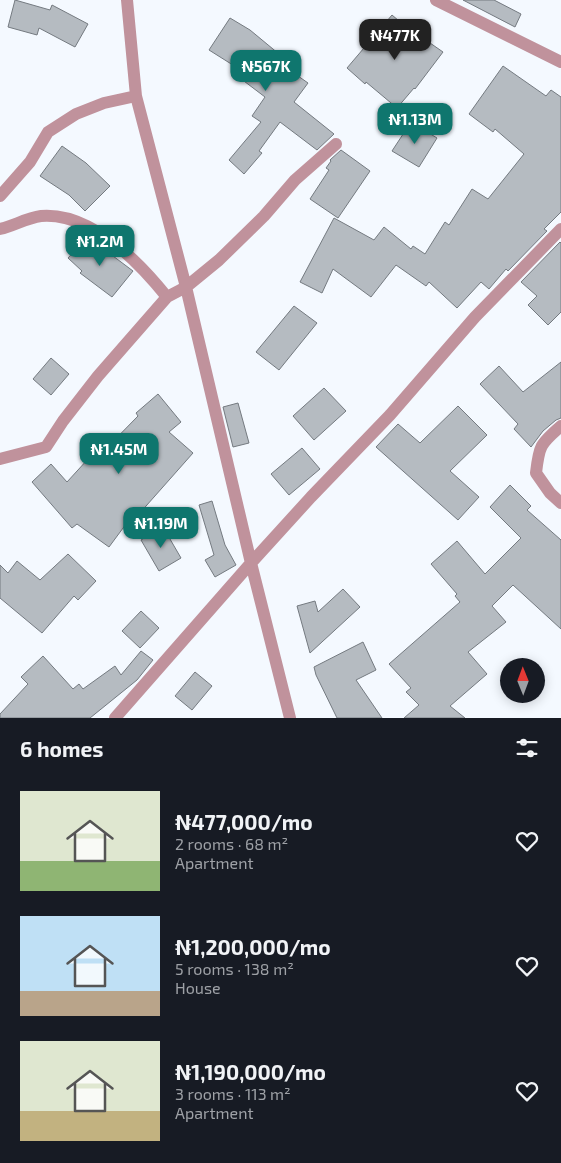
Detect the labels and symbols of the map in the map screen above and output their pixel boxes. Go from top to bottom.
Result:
pin: ₦477K [360,18,430,61]
pin: ₦567K [231,49,301,92]
pin: ₦1.13M [374,102,456,145]
pin: ₦1.2M [65,224,135,267]
pin: ₦1.45M [78,432,160,475]
pin: ₦1.19M [120,506,202,549]
north arrow [500,658,545,702]

